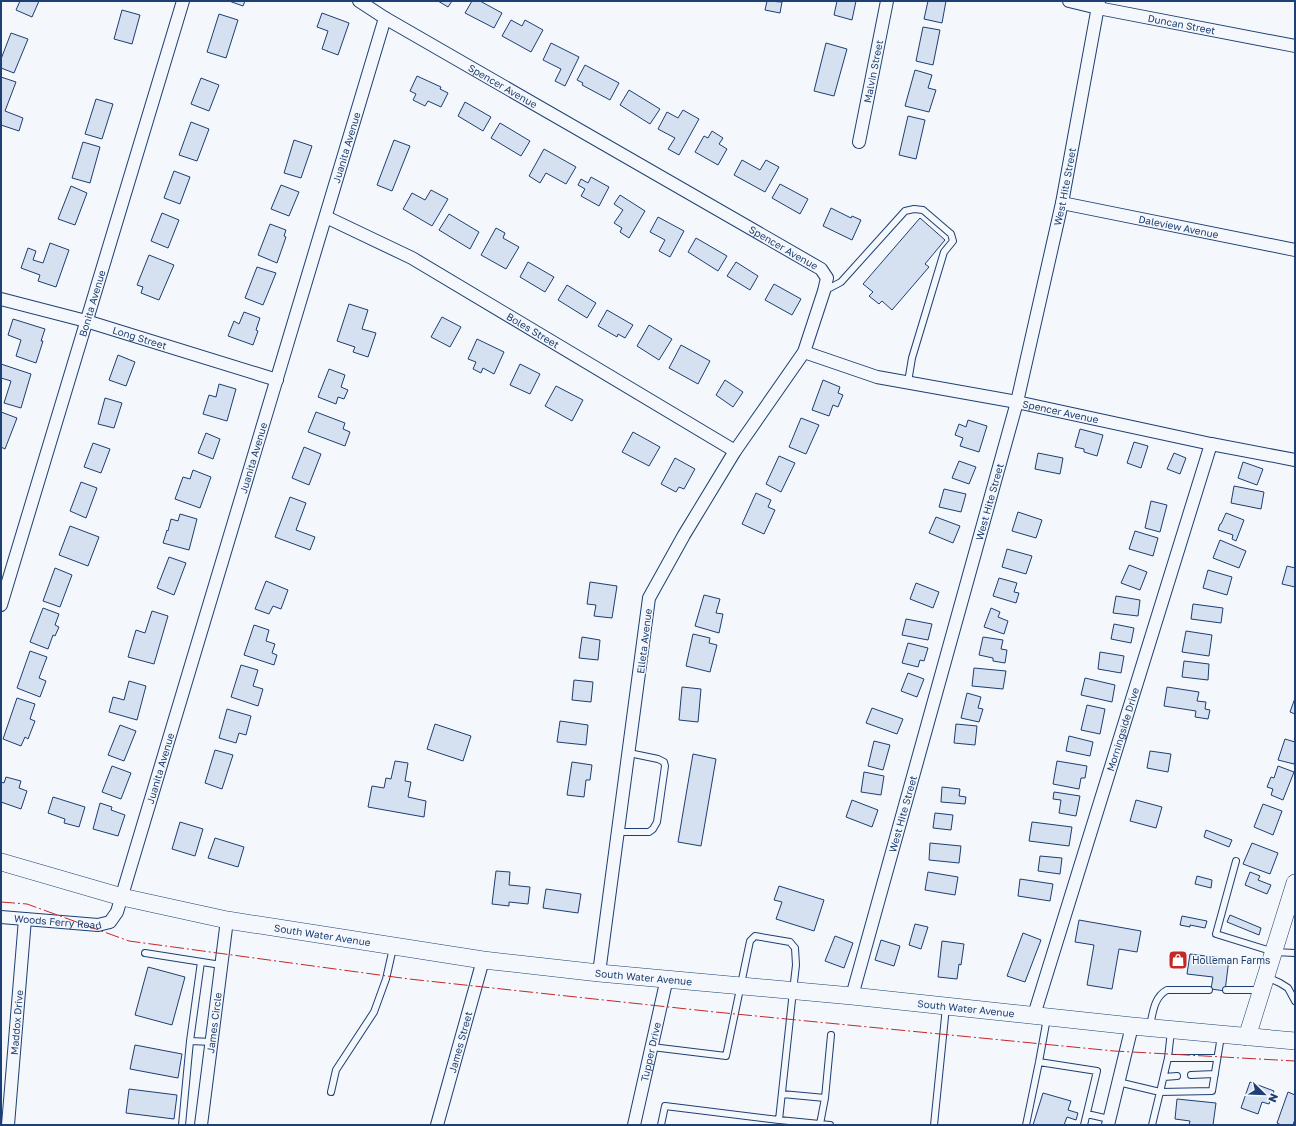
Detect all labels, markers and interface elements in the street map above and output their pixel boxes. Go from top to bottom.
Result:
street label: Duncan Street [1147,12,1216,37]
street label: Malvin Street [861,39,885,104]
street label: Spencer Avenue [466,61,540,110]
street label: Juanita Avenue [330,110,363,185]
street label: West Hite Street [1051,147,1078,227]
street label: Daleview Avenue [1138,213,1220,240]
street label: Spencer Avenue [747,223,820,272]
street label: Bonita Avenue [76,268,108,338]
street label: Boles Street [504,310,561,350]
street label: Long Street [111,324,168,352]
street label: Spencer Avenue [1021,397,1100,426]
street label: Juanita Avenue [237,421,270,495]
street label: West Hite Street [973,462,1006,541]
street label: Elleta Avenue [634,607,654,674]
street label: Morningside Drive [1104,686,1141,773]
street label: Juanita Avenue [144,731,176,805]
street label: West Hite Street [886,774,919,854]
street label: Woods Ferry Road [14,912,103,931]
street label: South Water Avenue [273,921,372,948]
shop icon: Holleman Farms [1167,949,1189,971]
place label: Holleman Farms [1192,954,1270,966]
street label: South Water Avenue [594,967,693,987]
street label: Maddox Drive [8,989,25,1055]
street label: James Circle [204,991,224,1054]
street label: South Water Avenue [917,997,1015,1019]
street label: James Street [446,1010,474,1074]
street label: Tupper Drive [638,1021,663,1083]
north arrow [1244,1074,1284,1114]
text: N [1266,1092,1281,1104]

